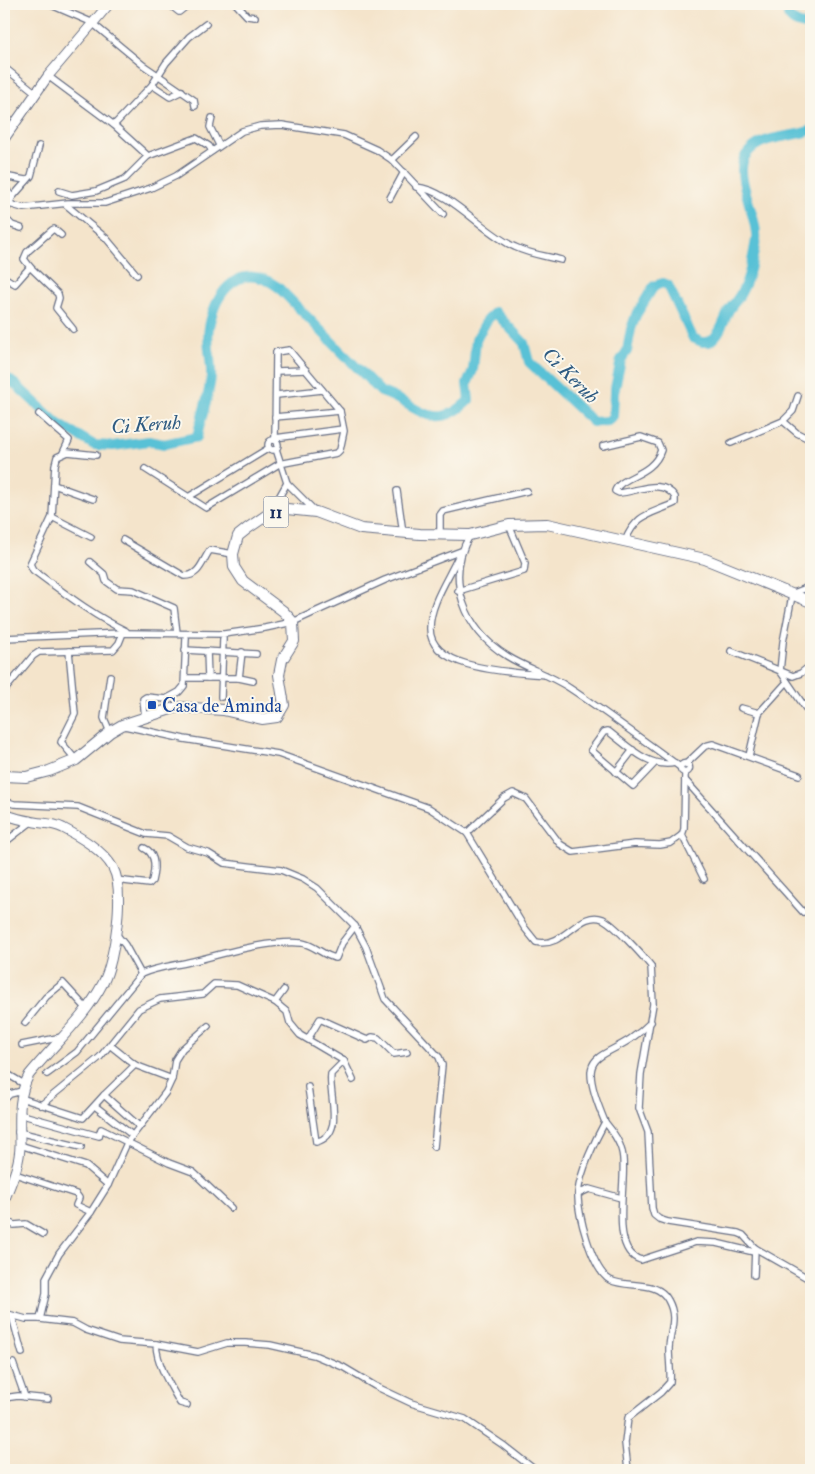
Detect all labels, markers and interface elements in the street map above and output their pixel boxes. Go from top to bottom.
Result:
water label: Ci Keruh [537,342,604,409]
water label: Ci Keruh [110,410,182,439]
road number: 11 [264,497,288,528]
place label: Casa de Aminda [162,694,282,718]
marker: Casa de Aminda [146,699,158,711]

